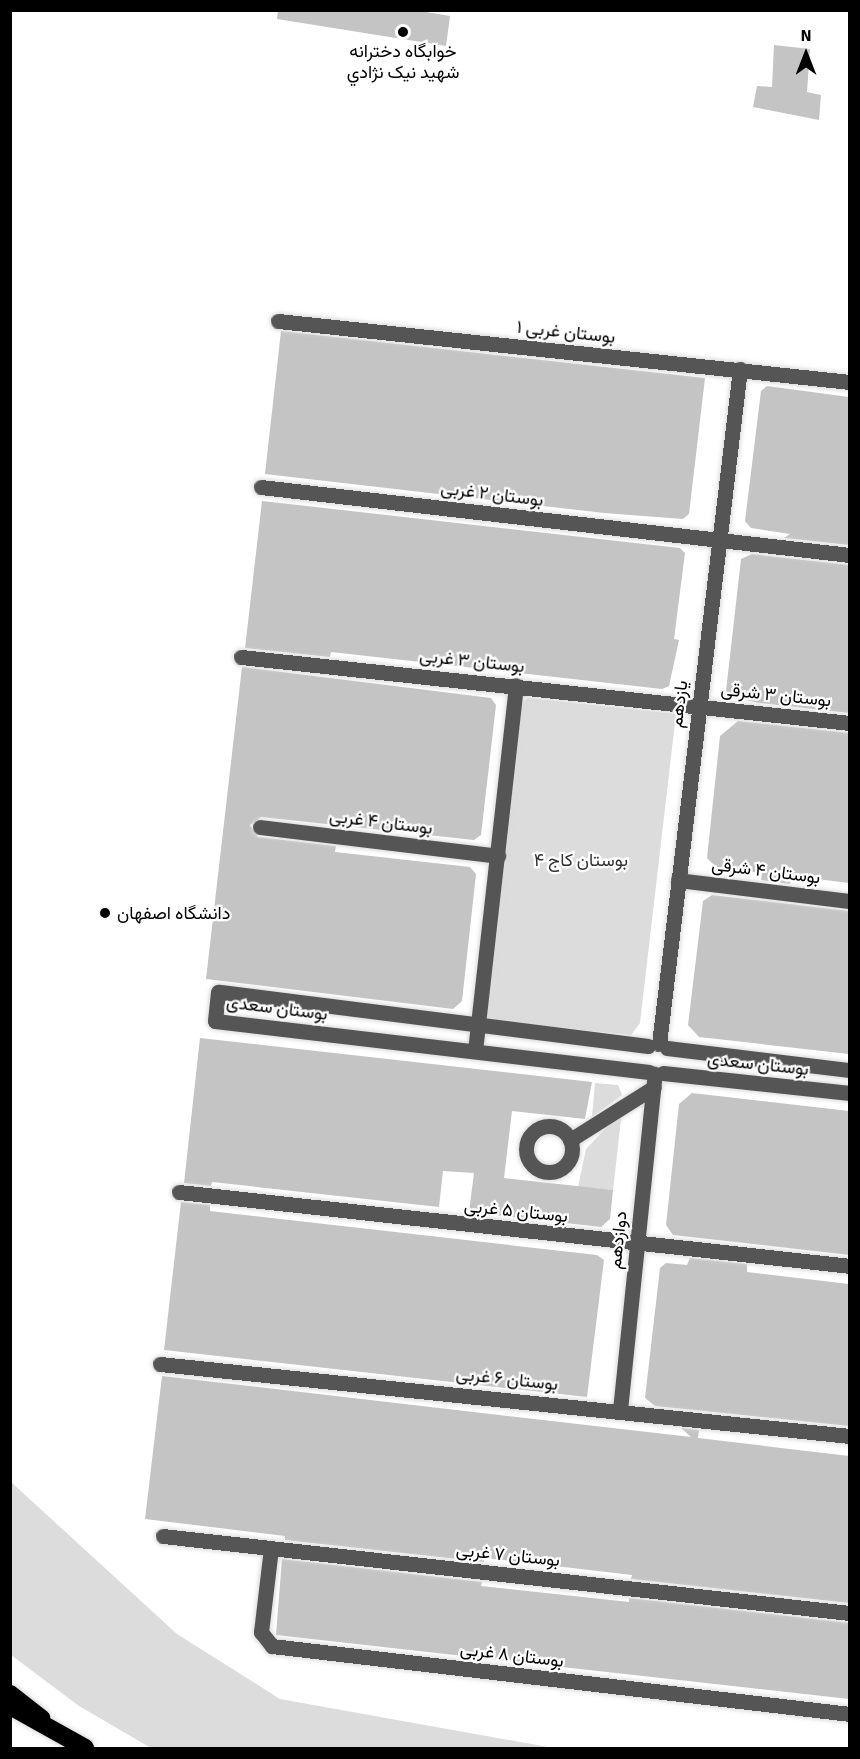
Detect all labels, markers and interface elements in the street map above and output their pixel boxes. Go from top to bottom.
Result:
north arrow [776,24,836,84]
marker: خوابگاه دخترانه شهيد نيک نژادي [396,25,410,39]
text: N [800,26,812,46]
place label: خوابگاه دخترانه شهيد نيک نژادي [347,41,459,84]
street label: بوستان غربی ۱ [516,316,616,348]
street label: بوستان ۲ غربی [439,477,545,511]
street label: بوستان ۳ غربی [418,645,526,677]
street label: بوستان ۳ شرقی [720,678,832,712]
street label: یازدهم [665,679,693,729]
street label: بوستان ۴ غربی [328,805,434,839]
park label: بوستان کاج ۴ [534,849,628,871]
street label: بوستان ۴ شرقی [710,854,822,888]
place label: دانشگاه اصفهان [117,902,230,924]
marker: دانشگاه اصفهان [98,906,112,920]
street label: بوستان سعدی [225,991,329,1025]
street label: بوستان سعدی [706,1048,810,1080]
street label: بوستان ۵ غربی [463,1195,569,1227]
street label: دوازدهم [604,1210,632,1270]
street label: بوستان ۶ غربی [455,1363,559,1395]
street label: بوستان ۷ غربی [455,1539,561,1571]
street label: بوستان ۸ غربی [459,1638,565,1672]

